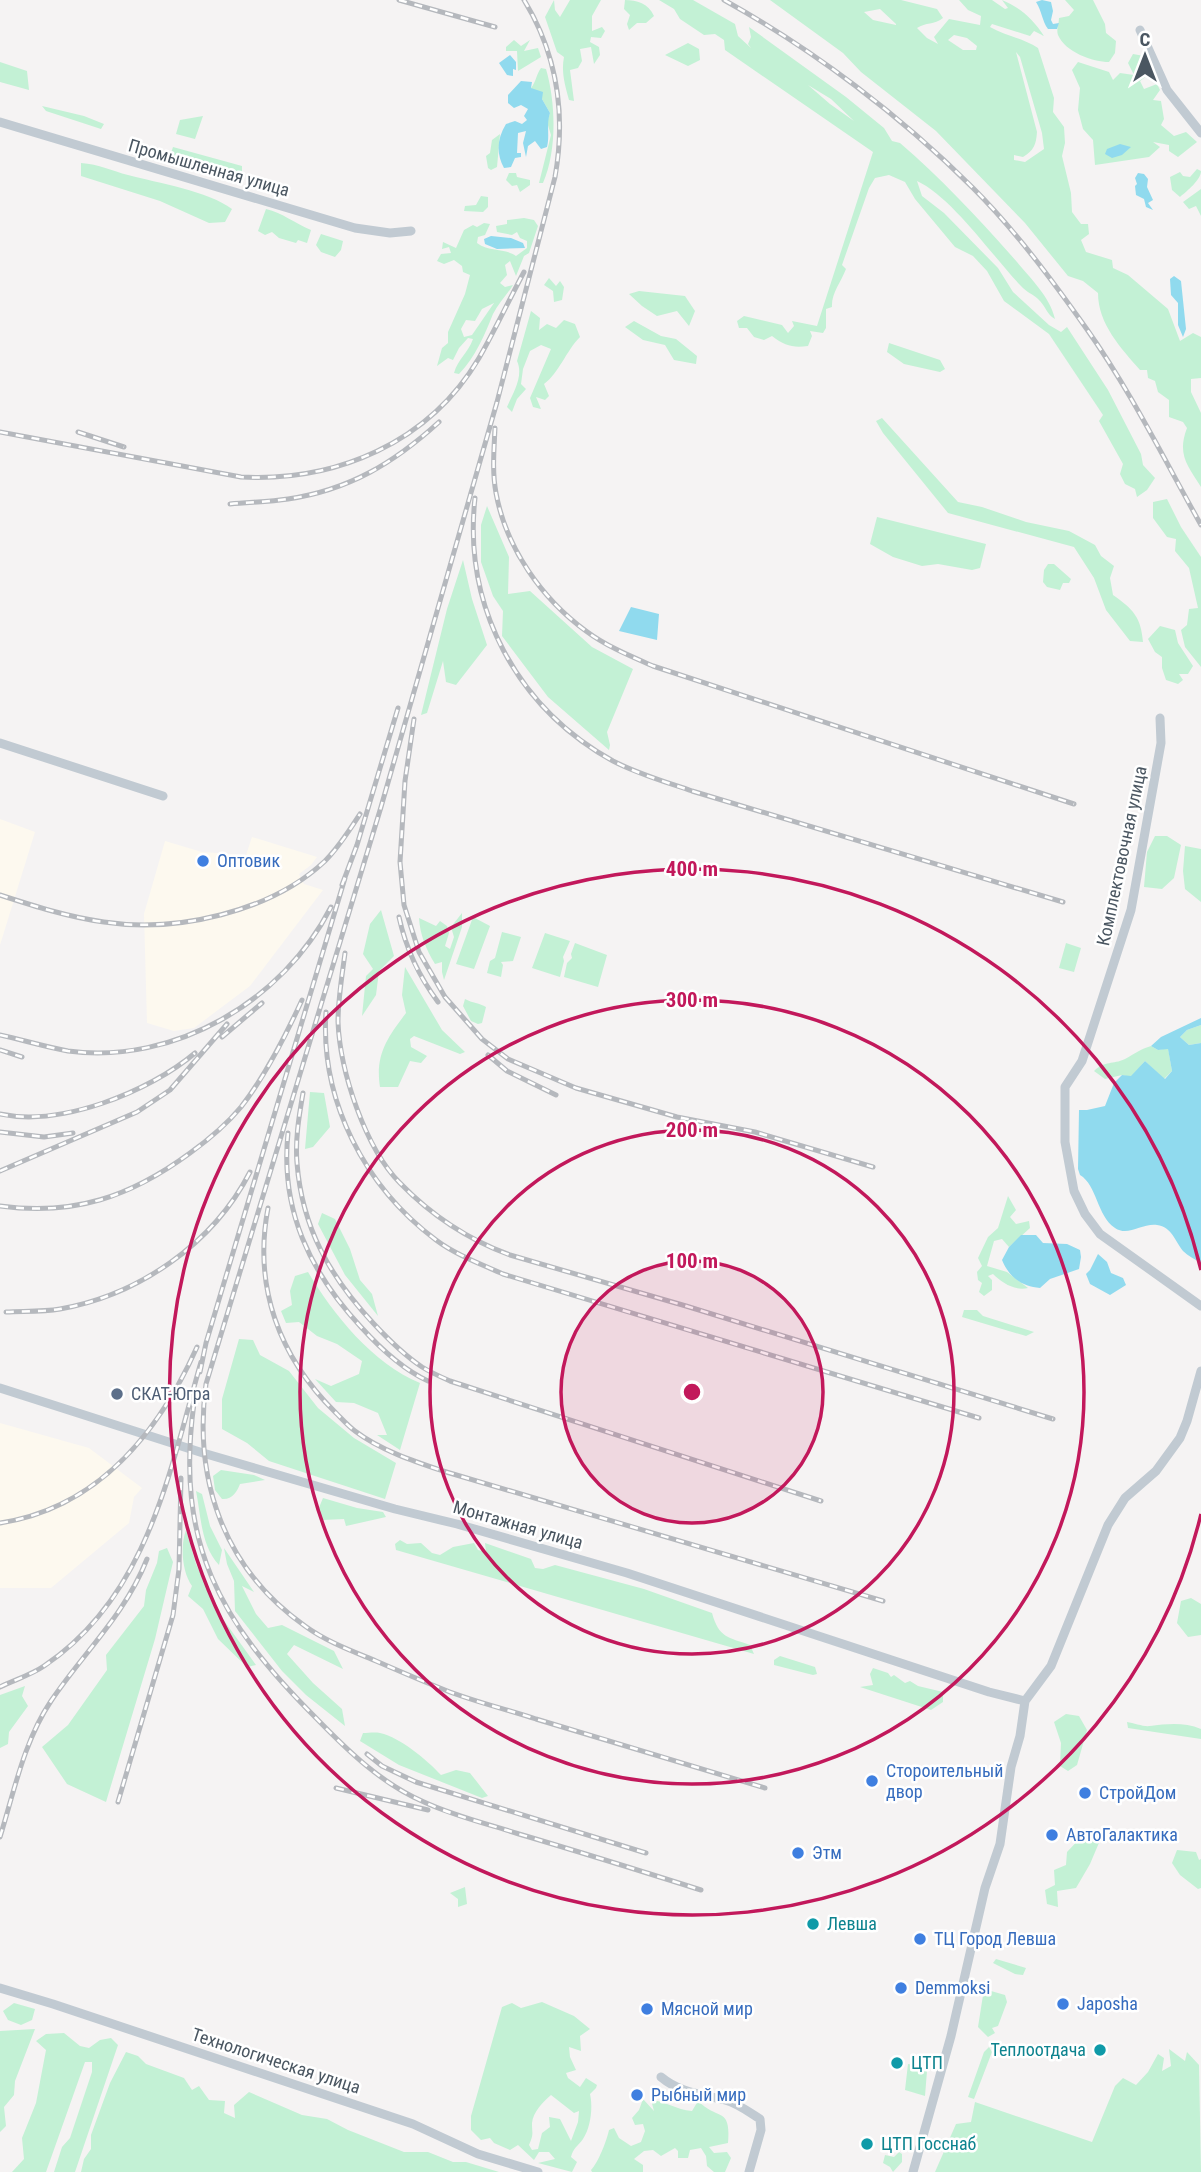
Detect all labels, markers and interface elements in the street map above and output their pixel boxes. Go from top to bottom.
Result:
north arrow [1110,21,1180,91]
text: С [1140,28,1151,51]
street label: Промышленная улица [126,134,292,201]
street label: Комплектовочная улица [1092,764,1151,948]
place label: Оптовик [217,850,281,871]
marker: Оптовик [195,853,211,869]
text: 400 m [666,857,718,881]
text: 300 m [666,988,718,1012]
text: 200 m [666,1118,718,1142]
text: 100 m [666,1249,718,1273]
centre of rings [680,1380,704,1404]
place label: СКАТ-Югра [131,1383,210,1404]
marker: СКАТ-Югра [109,1386,125,1402]
street label: Монтажная улица [451,1496,585,1553]
place label: Стороительный двор [886,1760,1003,1802]
marker: Стороительный двор [864,1773,880,1789]
place label: СтройДом [1099,1782,1176,1803]
marker: СтройДом [1077,1785,1093,1801]
place label: АвтоГалактика [1066,1824,1178,1845]
marker: АвтоГалактика [1044,1827,1060,1843]
place label: Этм [812,1842,842,1863]
marker: Этм [790,1845,806,1861]
place label: Левша [827,1913,877,1934]
marker: Левша [805,1916,821,1932]
place label: ТЦ Город Левша [934,1928,1056,1949]
marker: ТЦ Город Левша [912,1931,928,1947]
place label: Demmoksi [915,1977,990,1998]
marker: Demmoksi [893,1980,909,1996]
place label: Japosha [1077,1993,1138,2014]
marker: Japosha [1055,1996,1071,2012]
place label: Мясной мир [661,1998,753,2019]
marker: Мясной мир [639,2001,655,2017]
street label: Технологическая улица [189,2023,363,2098]
place label: Теплоотдача [990,2039,1086,2060]
marker: Теплоотдача [1092,2042,1108,2058]
place label: ЦТП [911,2052,943,2073]
marker: ЦТП [889,2055,905,2071]
place label: Рыбный мир [651,2084,746,2105]
marker: Рыбный мир [629,2087,645,2103]
place label: ЦТП Госснаб [881,2133,977,2154]
marker: ЦТП Госснаб [859,2136,875,2152]

